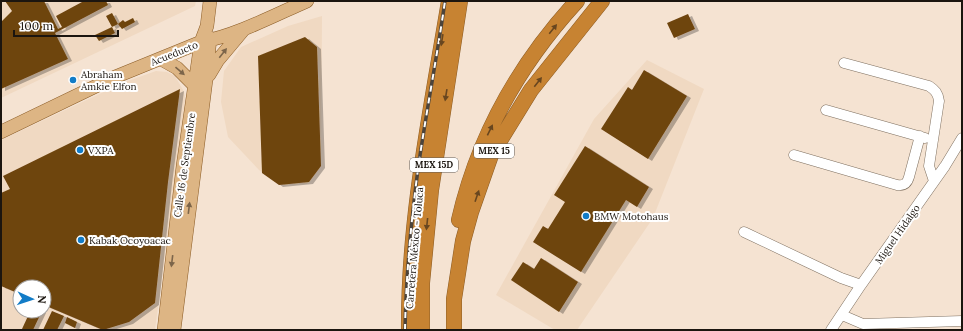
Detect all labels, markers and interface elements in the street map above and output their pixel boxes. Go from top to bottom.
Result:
scale bar [14,12,118,38]
text: 100 m [20,18,53,33]
one-way arrow [549,24,558,35]
one-way arrow [439,33,445,46]
street label: Acueducto [148,38,200,69]
one-way arrow [219,47,228,58]
one-way arrow [174,66,185,75]
place label: Abraham Amkie Elfon [80,68,137,93]
marker: Abraham Amkie Elfon [68,75,78,85]
one-way arrow [534,76,542,87]
one-way arrow [443,89,449,101]
street label: Calle 16 de Septiembre [171,111,198,218]
one-way arrow [487,124,493,135]
place label: VXPA [87,144,114,157]
road number: MEX 15 [474,144,514,158]
marker: VXPA [75,145,85,155]
road number: MEX 15D [410,158,458,172]
street label: Carretera México - Toluca [403,187,426,309]
one-way arrow [474,189,480,201]
one-way arrow [186,202,192,214]
street label: Miguel Hidalgo [872,202,923,267]
place label: BMW Motohaus [594,210,669,223]
marker: BMW Motohaus [581,211,591,221]
one-way arrow [424,218,431,230]
place label: Kabak Ocoyoacac [89,234,171,247]
marker: Kabak Ocoyoacac [76,235,86,245]
one-way arrow [169,255,175,267]
north arrow [12,279,52,319]
text: N [35,295,49,305]

